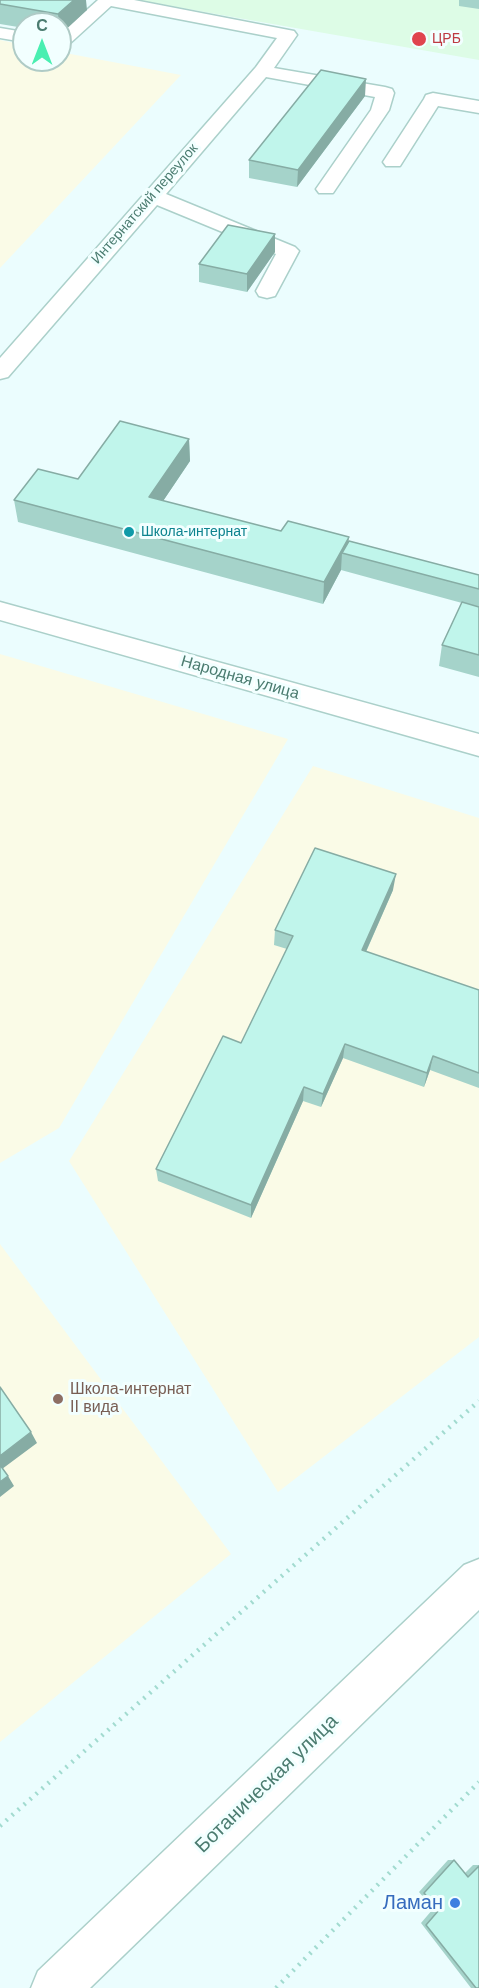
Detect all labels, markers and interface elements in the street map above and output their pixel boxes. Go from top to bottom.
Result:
north arrow [12,12,72,72]
text: С [36,17,48,34]
marker: ЦРБ [410,30,428,48]
place label: ЦРБ [432,31,461,47]
street label: Интернатский переулок [88,141,202,267]
place label: Школа-интернат [141,524,247,540]
marker: Школа-интернат [122,525,136,539]
street label: Народная улица [179,652,301,704]
place label: Школа-интернат II вида [70,1380,191,1418]
marker: Школа-интернат II вида [51,1392,65,1406]
street label: Ботаническая улица [191,1710,343,1858]
place label: Ламан [383,1891,443,1915]
marker: Ламан [448,1896,462,1910]

